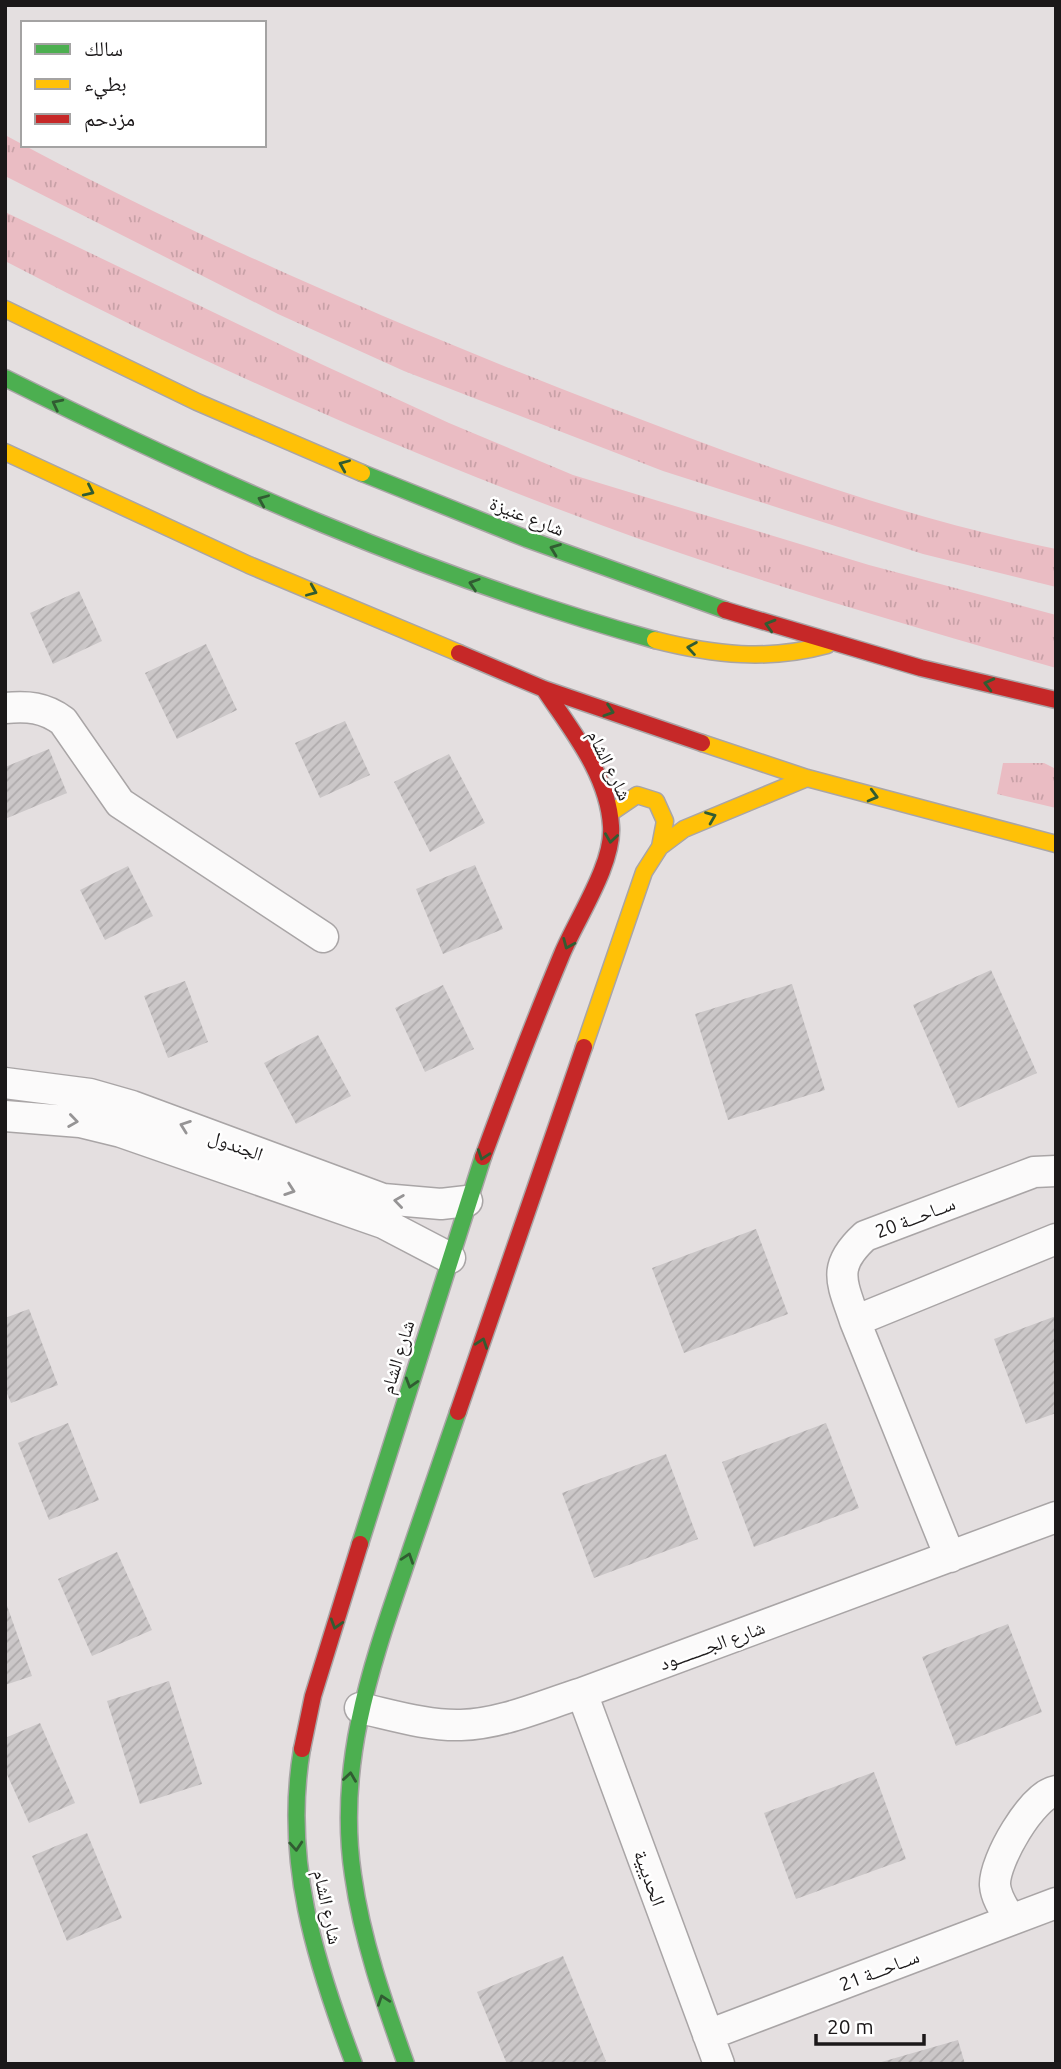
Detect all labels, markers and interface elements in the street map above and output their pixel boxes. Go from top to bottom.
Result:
legend [21,21,266,147]
text: سالك [84,36,123,60]
text: بطيء [84,71,127,100]
text: مزدحم [84,106,135,133]
one-way arrow [52,399,64,413]
one-way arrow [339,459,351,473]
one-way arrow [82,483,95,497]
street label: شارع عنيزة [486,492,567,541]
one-way arrow [258,494,270,508]
one-way arrow [550,544,562,558]
one-way arrow [469,577,481,592]
one-way arrow [305,583,317,597]
one-way arrow [764,619,776,634]
one-way arrow [687,641,698,656]
one-way arrow [984,678,996,692]
one-way arrow [602,703,615,717]
street label: شارع الشام [581,726,636,805]
one-way arrow [867,788,879,802]
one-way arrow [705,812,717,826]
one-way arrow [604,832,619,844]
one-way arrow [562,937,576,949]
one-way arrow [67,1114,79,1129]
one-way arrow [180,1120,192,1134]
street label: الجندول [206,1125,266,1166]
one-way arrow [477,1148,491,1161]
one-way arrow [283,1182,295,1196]
street label: ســاحـــة 20 [872,1192,958,1242]
one-way arrow [393,1194,405,1209]
street label: شارع الشام [375,1318,421,1397]
one-way arrow [474,1337,488,1349]
one-way arrow [405,1377,419,1389]
one-way arrow [400,1552,414,1564]
street label: شارع الجــــــــود [656,1616,768,1675]
one-way arrow [329,1617,344,1629]
one-way arrow [342,1771,357,1783]
one-way arrow [288,1841,303,1852]
street label: الحديبية [629,1847,670,1909]
street label: شارع الشام [306,1868,347,1947]
street label: ســاحـــة 21 [836,1945,922,1995]
one-way arrow [377,1994,391,2006]
scale bar [816,2002,925,2046]
text: 20 m [827,2014,874,2038]

